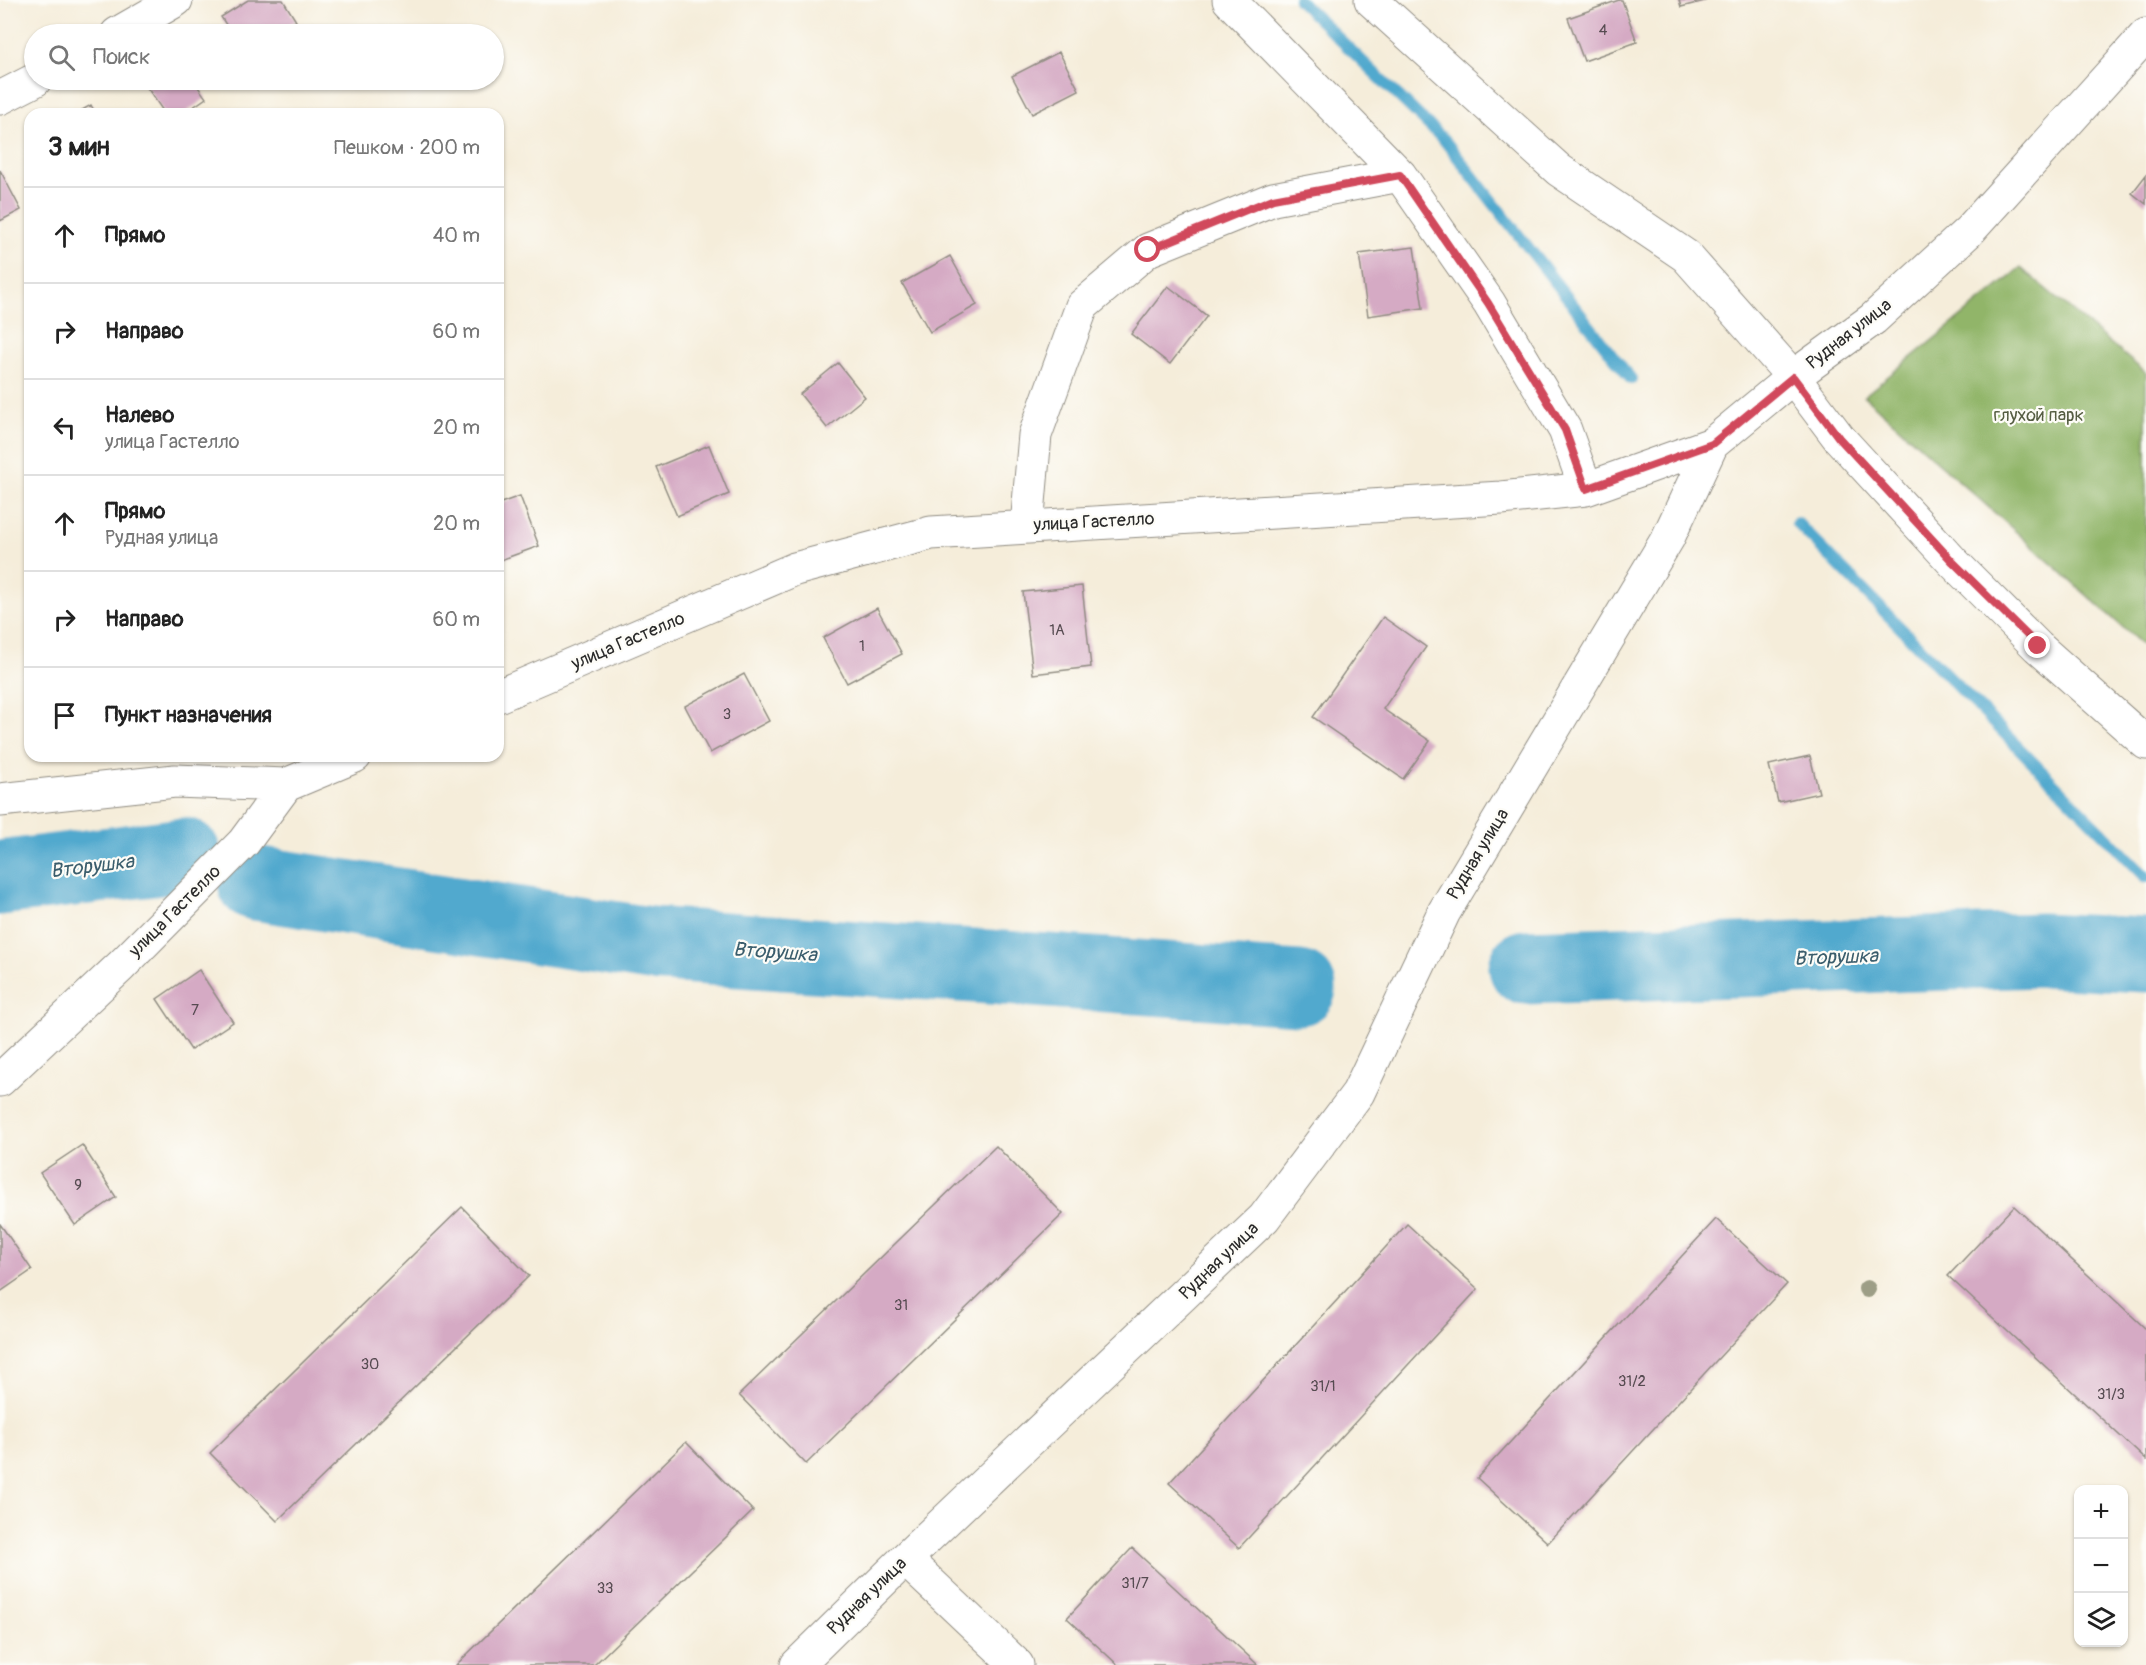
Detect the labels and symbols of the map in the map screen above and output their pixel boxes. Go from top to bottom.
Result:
house number: 4 [1599,21,1608,40]
route start [1134,236,1160,262]
street label: Рудная улица [1802,294,1896,374]
park label: глухой парк [1994,404,2084,427]
street label: улица Гастелло [1032,507,1155,537]
street label: улица Гастелло [567,607,688,676]
house number: 1А [1049,621,1065,640]
route end [2024,632,2050,658]
house number: 1 [859,637,865,656]
house number: 3 [723,705,731,724]
street label: Рудная улица [1442,804,1514,904]
water label: Вторушка [49,848,137,884]
street label: улица Гастелло [123,860,226,963]
water label: Вторушка [732,937,819,968]
water label: Вторушка [1794,943,1880,971]
house number: 7 [191,1001,199,1020]
house number: 9 [74,1176,82,1195]
street label: Рудная улица [1174,1217,1264,1305]
house number: 31 [894,1296,908,1315]
house number: 30 [361,1355,379,1374]
house number: 31/2 [1618,1372,1646,1391]
house number: 31/1 [1310,1377,1336,1396]
house number: 31/3 [2097,1385,2125,1404]
street label: Рудная улица [822,1552,912,1640]
house number: 31/7 [1121,1574,1149,1593]
house number: 33 [597,1579,613,1598]

